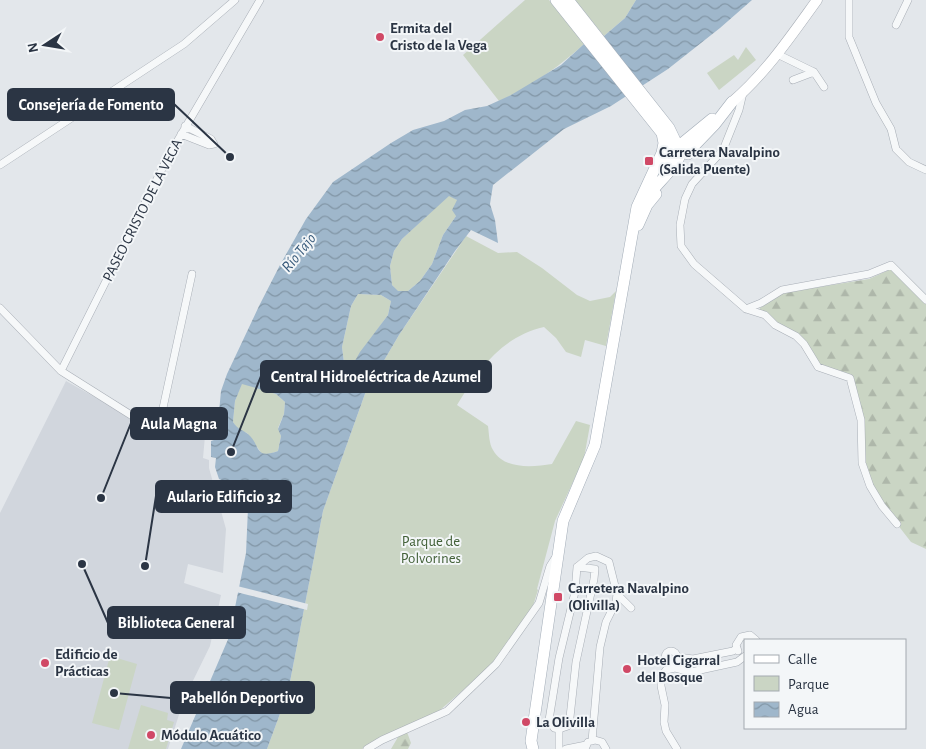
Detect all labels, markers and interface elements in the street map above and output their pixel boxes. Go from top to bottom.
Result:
north arrow [20,20,70,70]
place label: Ermita del Cristo de la Vega [390,21,487,53]
marker: Ermita del Cristo de la Vega [374,31,386,43]
text: N [25,41,41,54]
callout: Consejería de Fomento [8,89,174,120]
text: Consejería de Fomento [18,97,164,114]
street label: PASEO CRISTO DE LA VEGA [100,136,185,284]
place label: Carretera Navalpino (Salida Puente) [659,145,780,177]
marker: Carretera Navalpino (Salida Puente) [643,155,655,167]
water label: Río Tajo [279,230,320,276]
callout: Central Hidroeléctrica de Azumel [261,361,491,392]
text: Central Hidroeléctrica de Azumel [271,369,481,385]
callout: Aula Magna [131,408,227,439]
text: Aula Magna [141,416,218,432]
callout: Aulario Edificio 32 [156,481,291,512]
text: Aulario Edificio 32 [167,489,282,505]
park label: Parque de Polvorines [401,534,461,566]
place label: Carretera Navalpino (Olivilla) [568,581,689,613]
marker: Carretera Navalpino (Olivilla) [552,591,564,603]
callout: Biblioteca General [108,607,245,638]
text: Biblioteca General [117,615,235,631]
legend [744,639,906,729]
place label: Edificio de Prácticas [55,647,118,679]
text: Calle [788,652,817,667]
place label: Hotel Cigarral del Bosque [637,653,720,685]
marker: Edificio de Prácticas [39,657,51,669]
marker: Hotel Cigarral del Bosque [621,663,633,675]
text: Parque [788,677,829,692]
callout: Pabellón Deportivo [171,682,314,713]
text: Pabellón Deportivo [180,690,304,706]
text: Agua [788,702,819,717]
place label: La Olivilla [536,715,595,730]
marker: La Olivilla [520,716,532,728]
place label: Módulo Acuático [161,728,261,743]
marker: Módulo Acuático [145,729,157,741]

